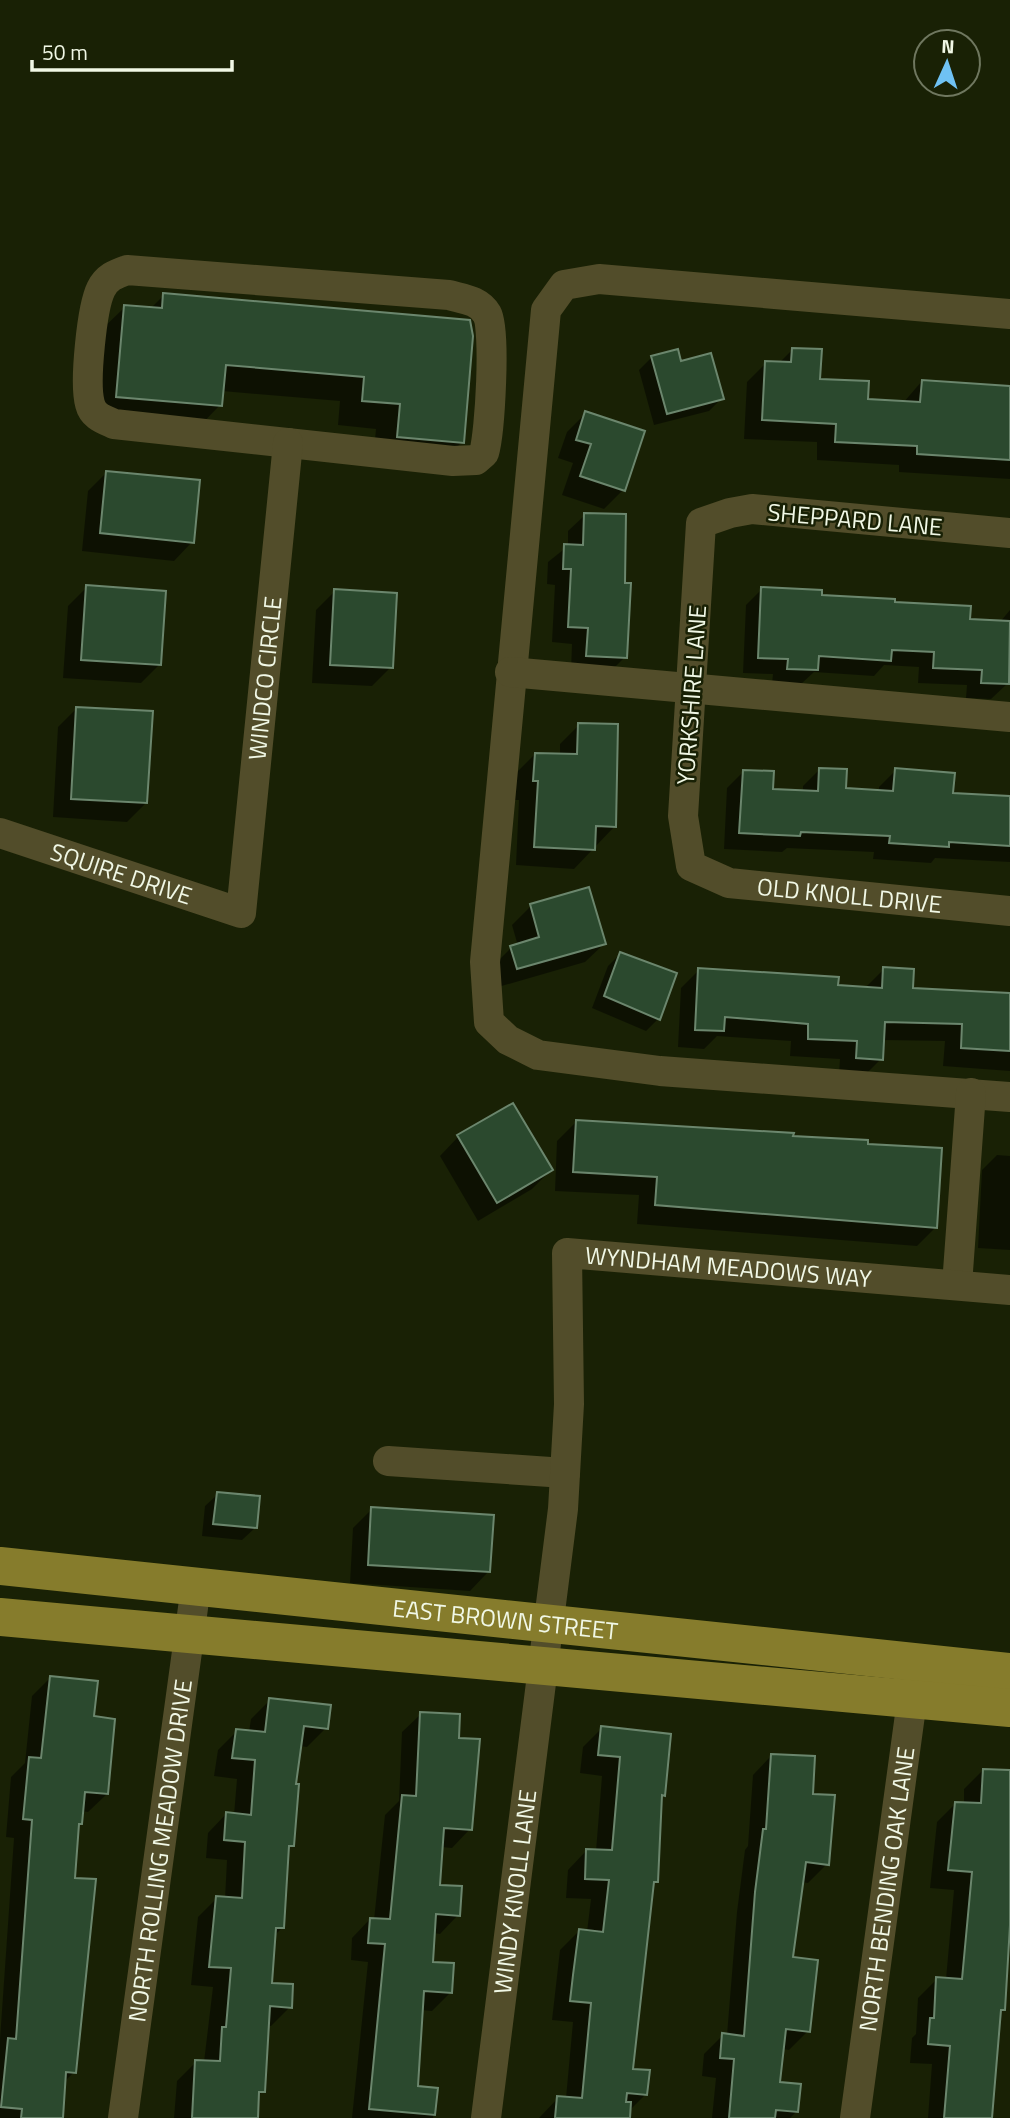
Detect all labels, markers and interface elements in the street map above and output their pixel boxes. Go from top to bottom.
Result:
scale bar [32,28,231,72]
north arrow [912,28,982,98]
text: N [941,31,955,60]
text: 50 m [42,36,88,68]
street label: SHEPPARD LANE [766,493,944,545]
street label: WINDCO CIRCLE [238,595,291,762]
street label: YORKSHIRE LANE [667,604,715,786]
street label: SQUIRE DRIVE [46,833,197,914]
street label: OLD KNOLL DRIVE [755,868,944,922]
street label: WYNDHAM MEADOWS WAY [584,1237,873,1296]
street label: EAST BROWN STREET [391,1589,620,1649]
street label: NORTH ROLLING MEADOW DRIVE [118,1677,201,2024]
street label: NORTH BENDING OAK LANE [849,1745,923,2034]
street label: WINDY KNOLL LANE [484,1787,545,1996]

